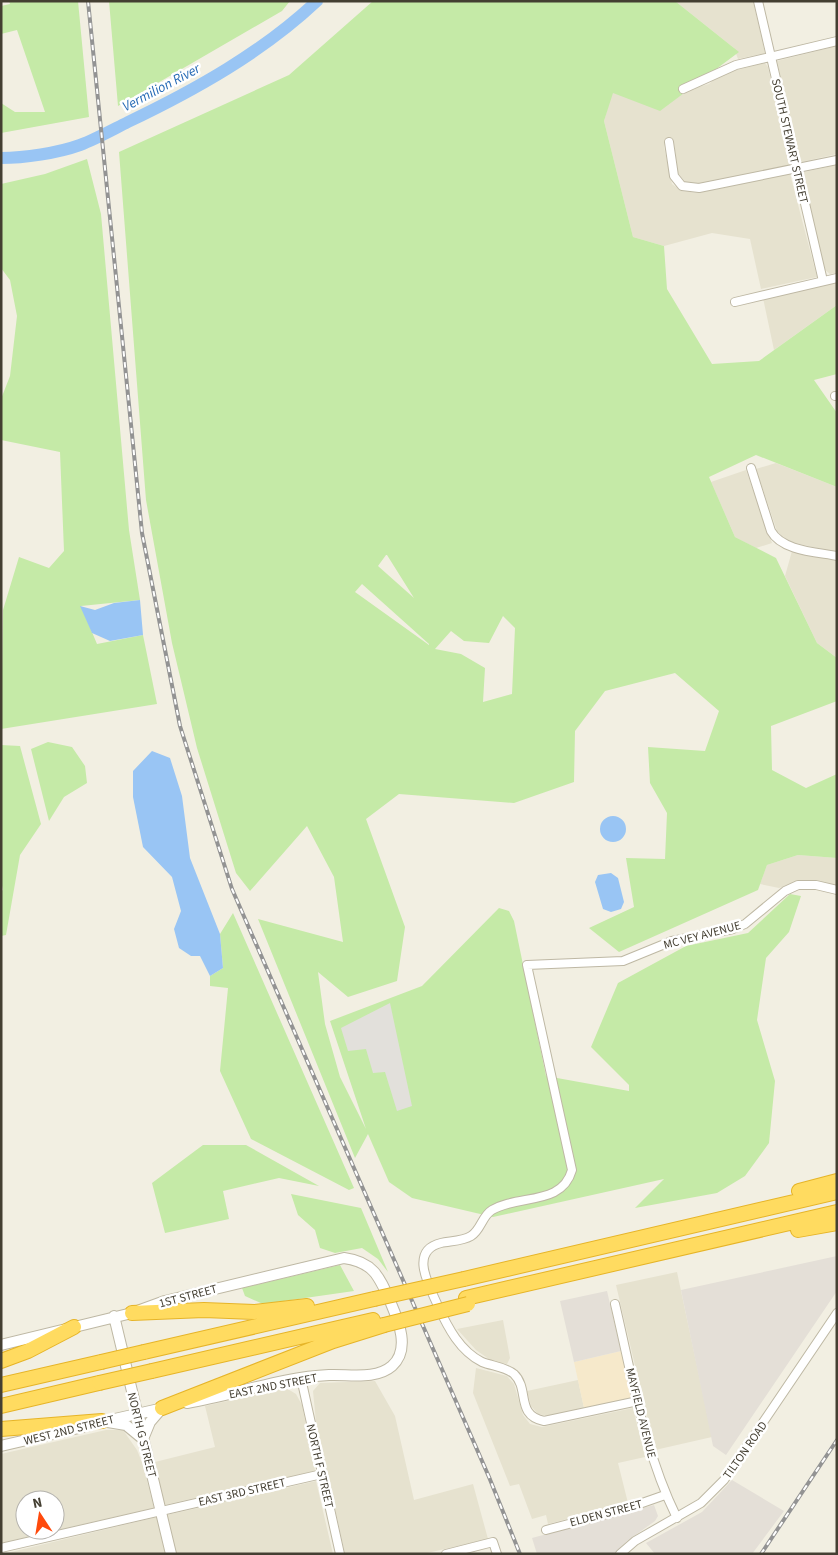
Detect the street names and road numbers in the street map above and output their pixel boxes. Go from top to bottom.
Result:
street label: SOUTH STEWART STREET [767,77,812,206]
street label: MC VEY AVENUE [662,917,743,954]
street label: 1ST STREET [157,1280,220,1312]
street label: MAYFIELD AVENUE [621,1366,660,1460]
street label: EAST 2ND STREET [227,1369,319,1403]
street label: NORTH G STREET [123,1391,160,1480]
street label: WEST 2ND STREET [22,1411,117,1450]
street label: TILTON ROAD [719,1418,772,1483]
street label: NORTH F STREET [302,1422,338,1510]
street label: EAST 3RD STREET [197,1474,288,1511]
street label: ELDEN STREET [568,1495,645,1531]

